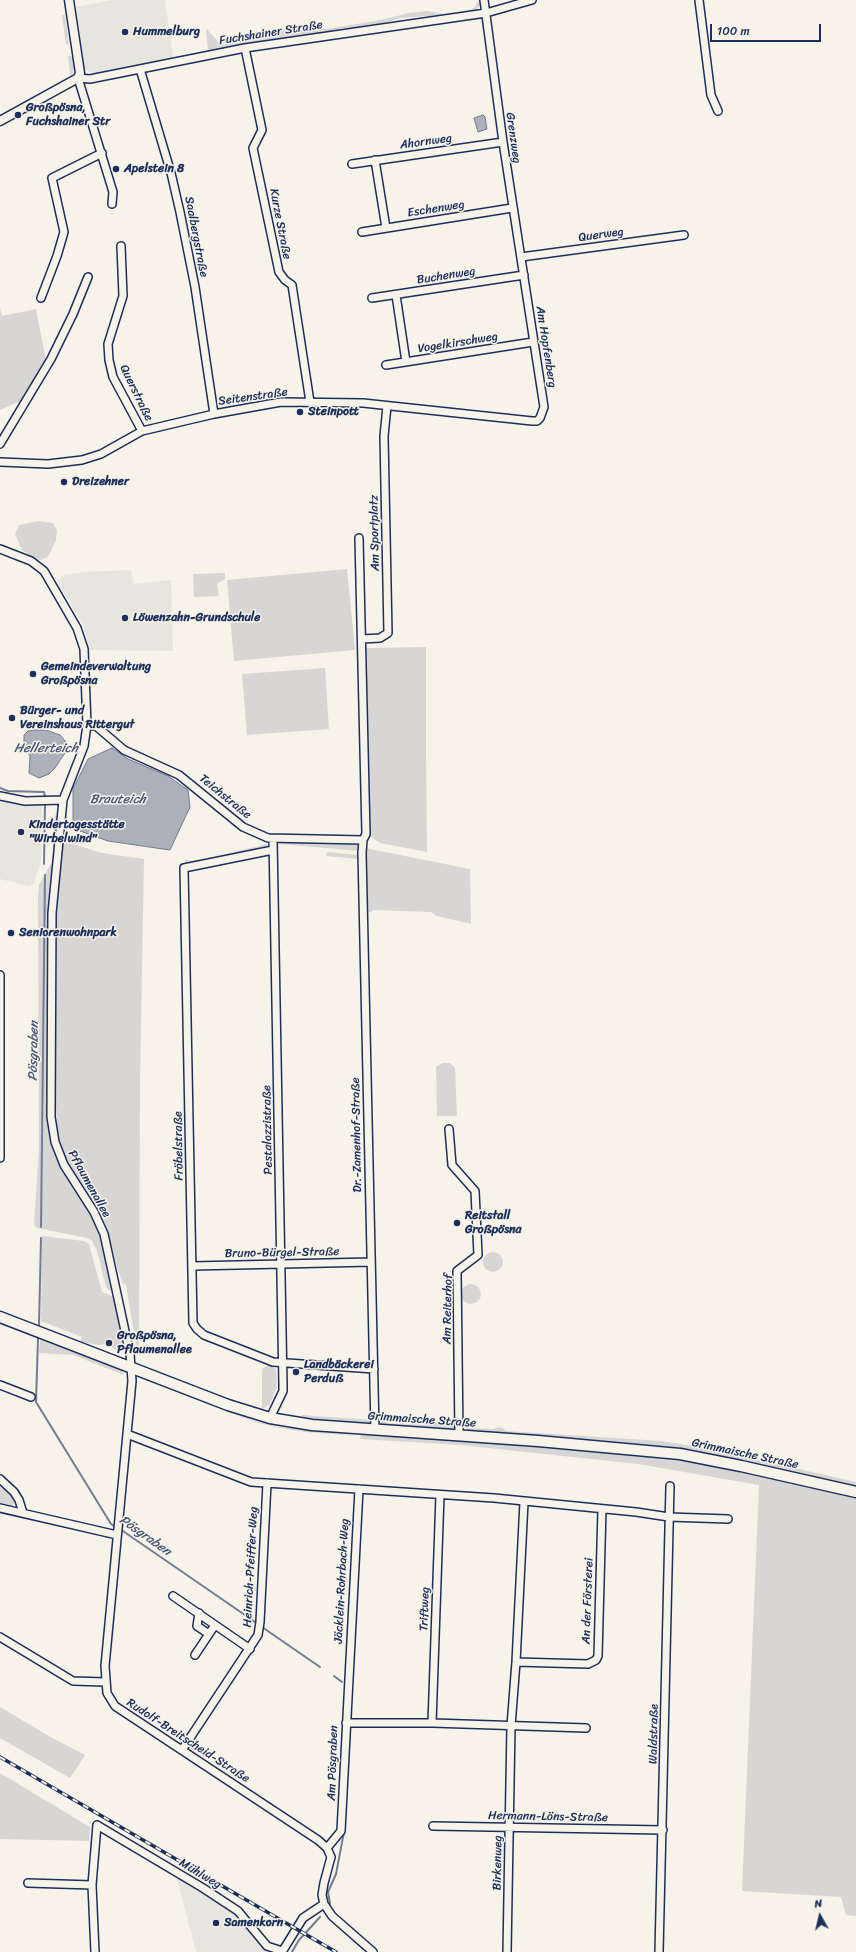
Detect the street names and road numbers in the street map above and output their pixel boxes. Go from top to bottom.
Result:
street label: Fuchshainer Straße [218,18,324,48]
street label: Grenzweg [502,112,524,164]
street label: Ahornweg [399,131,453,153]
street label: Kurze Straße [266,187,294,261]
street label: Saalbergstraße [181,195,211,279]
street label: Eschenweg [406,197,466,221]
street label: Querweg [578,225,624,245]
street label: Buchenweg [416,264,476,288]
street label: Am Hopfenberg [532,305,560,389]
street label: Vogelkirschweg [417,330,499,356]
street label: Querstraße [116,362,156,424]
street label: Seitenstraße [217,385,289,409]
street label: Am Sportplatz [367,495,383,571]
street label: Teichstraße [196,772,254,822]
street label: Dr.-Zamenhof-Straße [349,1077,365,1193]
street label: Pestalozzistraße [260,1085,276,1175]
street label: Fröbelstraße [171,1111,187,1181]
street label: Pflaumenallee [65,1148,113,1220]
street label: Bruno-Bürgel-Straße [225,1245,339,1261]
street label: Am Reiterhof [440,1274,456,1344]
street label: Grimmaische Straße [367,1409,477,1431]
street label: Grimmaische Straße [690,1436,800,1472]
street label: Heinrich-Pfeiffer-Weg [241,1506,261,1628]
street label: Jäcklein-Rohrbach-Weg [332,1518,352,1644]
street label: An der Försterei [579,1558,597,1644]
street label: Triftweg [417,1587,433,1631]
street label: Rudolf-Breitscheid-Straße [124,1696,252,1786]
street label: Waldstraße [646,1704,662,1764]
street label: Am Pösgraben [324,1725,342,1801]
street label: Hermann-Löns-Straße [488,1809,608,1825]
street label: Birkenweg [490,1835,506,1891]
street label: Mühlweg [176,1856,224,1892]

